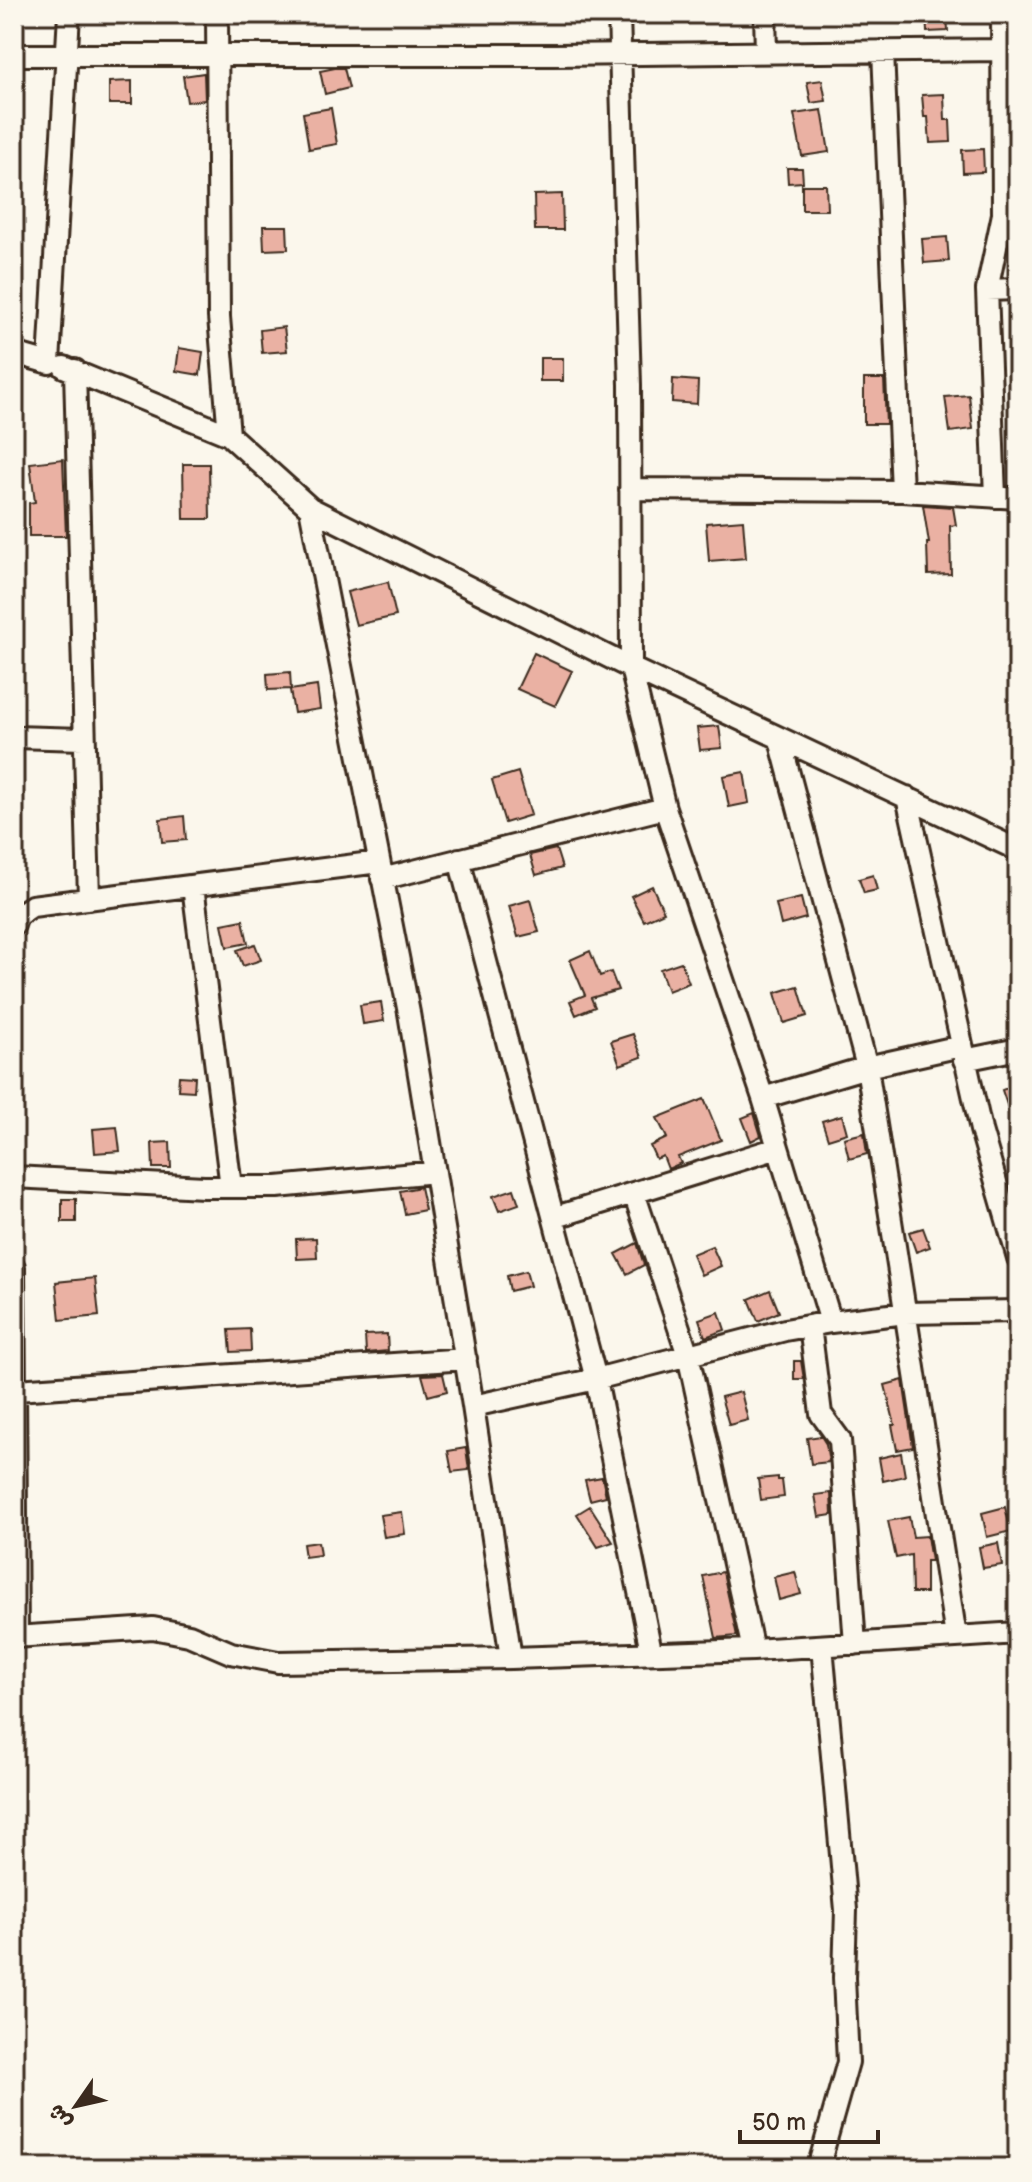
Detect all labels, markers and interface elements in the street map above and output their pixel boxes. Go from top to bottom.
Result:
north arrow [36,2066,116,2146]
scale bar [740,2094,878,2144]
text: ش [43,2099,79,2134]
text: 50 m [752,2108,806,2137]

